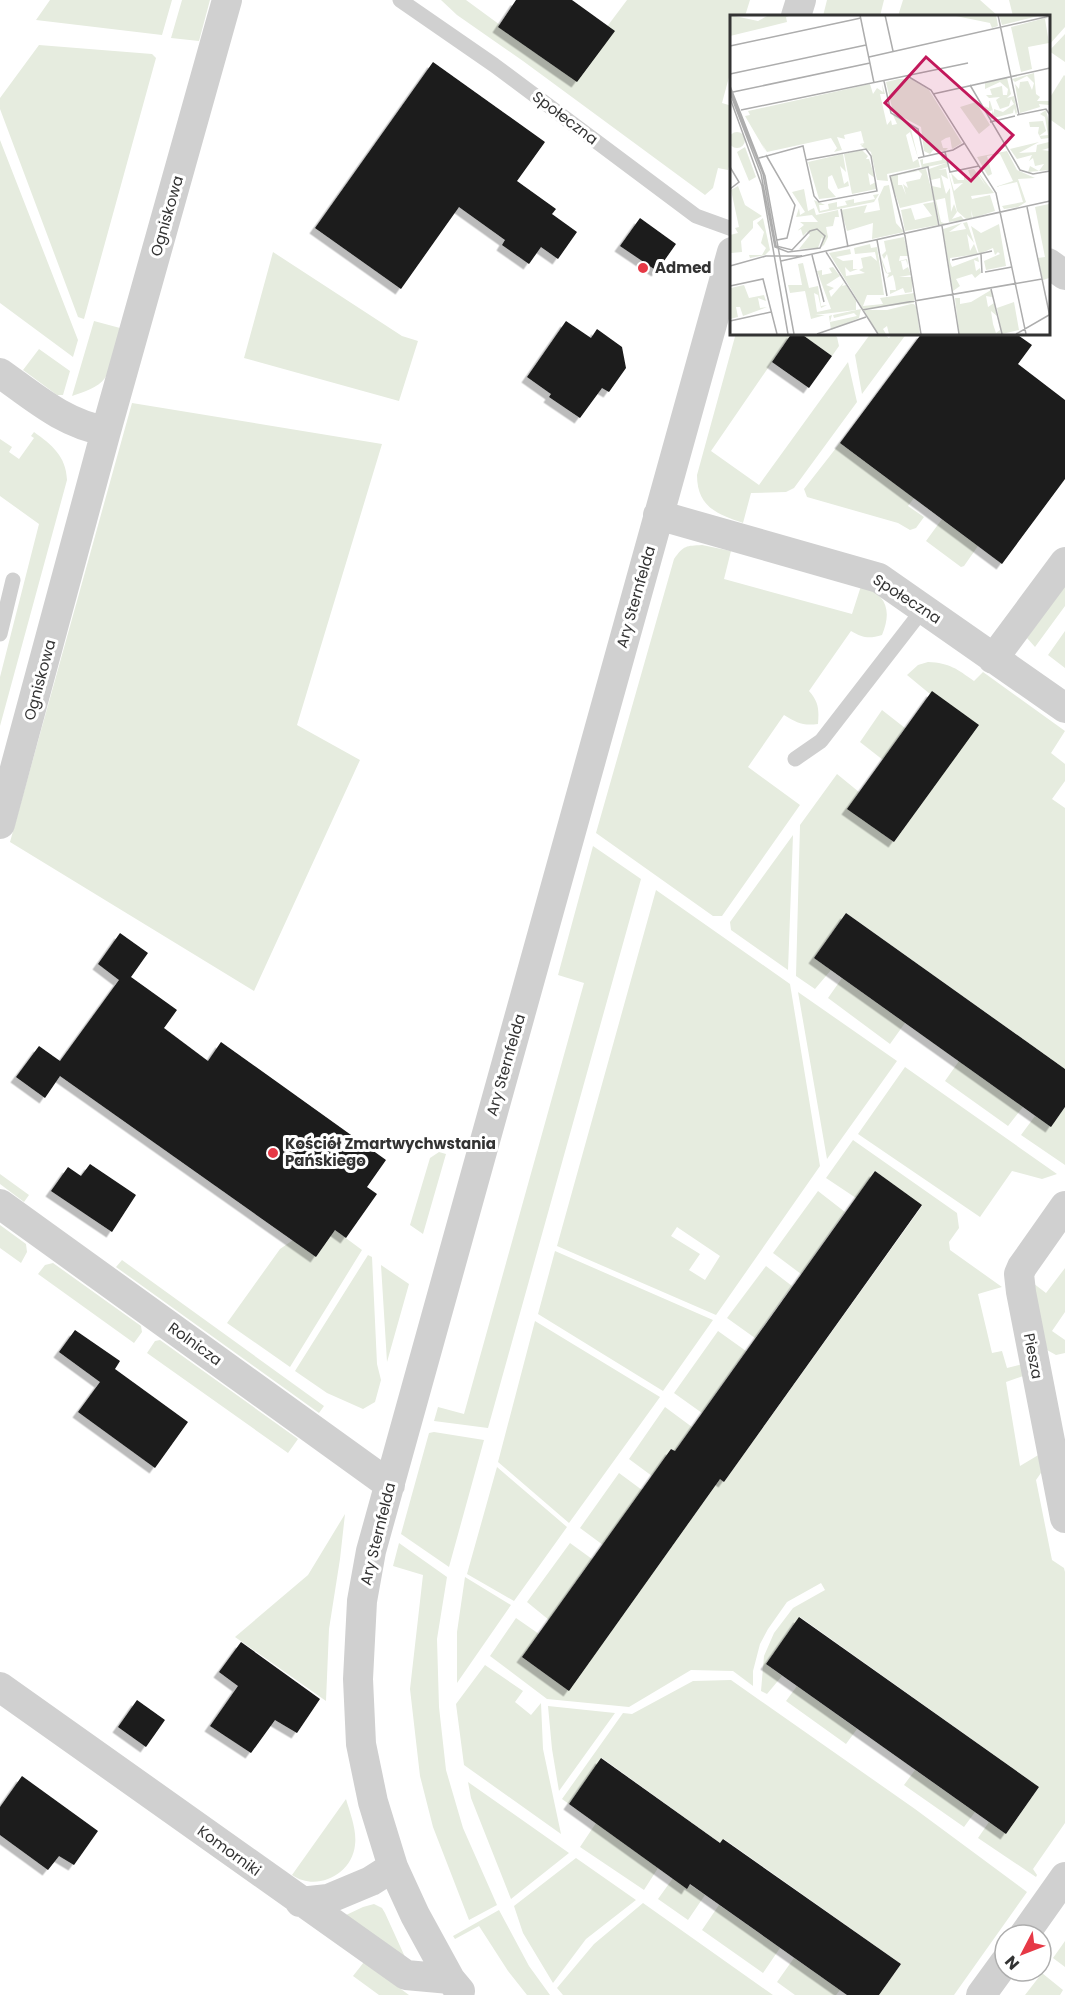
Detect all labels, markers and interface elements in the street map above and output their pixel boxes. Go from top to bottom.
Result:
inset map [730,15,1050,334]
street label: Społeczna [528,86,602,149]
street label: Ogniskowa [145,173,188,259]
place label: Admed [655,257,712,278]
marker: Admed [636,261,650,275]
street label: Ary Sternfelda [611,543,660,650]
street label: Społeczna [869,569,945,628]
street label: Ogniskowa [19,637,60,723]
street label: Ary Sternfelda [481,1011,530,1118]
place label: Kościół Zmartwychwstania Pańskiego [285,1133,496,1171]
marker: Kościół Zmartwychwstania Pańskiego [266,1146,280,1160]
street label: Rolnicza [164,1317,226,1370]
street label: Piesza [1019,1331,1048,1381]
street label: Ary Sternfelda [355,1480,400,1587]
street label: Komorniki [193,1820,265,1881]
north arrow [993,1923,1053,1983]
text: N [1000,1951,1025,1975]

